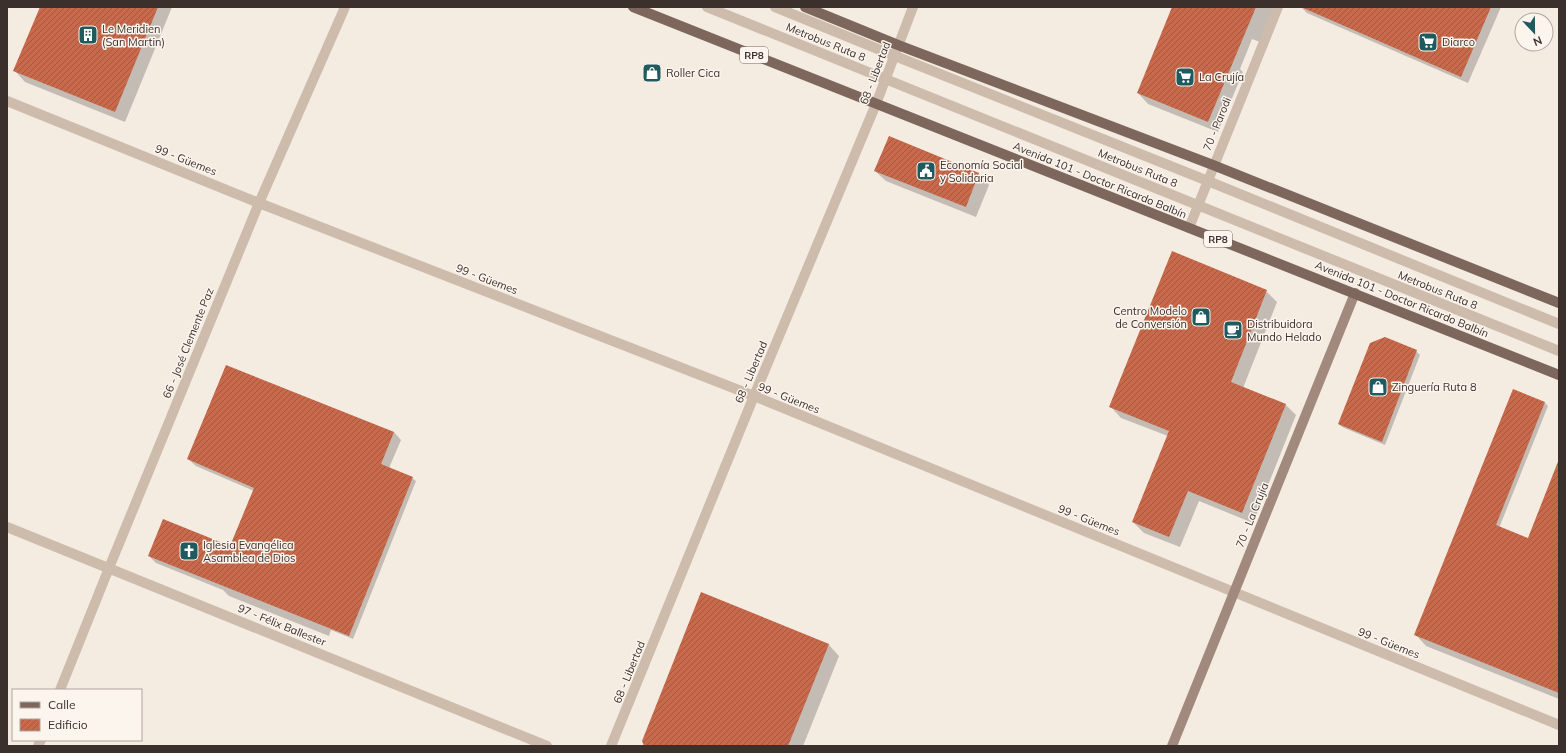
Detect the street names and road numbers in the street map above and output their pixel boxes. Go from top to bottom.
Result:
street label: Metrobus Ruta 8 [784,20,868,64]
street label: 68 - Libertad [857,40,893,106]
road number: RP8 [740,47,768,63]
street label: 70 - Parodi [1200,95,1234,153]
street label: Avenida 101 - Doctor Ricardo Balbín [1011,139,1189,221]
street label: 99 - Güemes [153,141,219,179]
street label: Metrobus Ruta 8 [1096,146,1180,190]
road number: RP8 [1204,231,1232,247]
street label: Avenida 101 - Doctor Ricardo Balbín [1313,258,1491,340]
street label: 99 - Güemes [454,261,520,297]
street label: Metrobus Ruta 8 [1396,268,1480,312]
street label: 66 - José Clemente Paz [159,285,217,400]
street label: 68 - Libertad [732,339,770,405]
street label: 99 - Güemes [756,379,822,417]
street label: 70 - La Crujía [1233,480,1271,550]
street label: 99 - Güemes [1056,501,1122,539]
street label: 97 - Félix Ballester [236,601,328,649]
street label: 99 - Güemes [1356,624,1422,662]
street label: 68 - Libertad [610,639,648,705]

